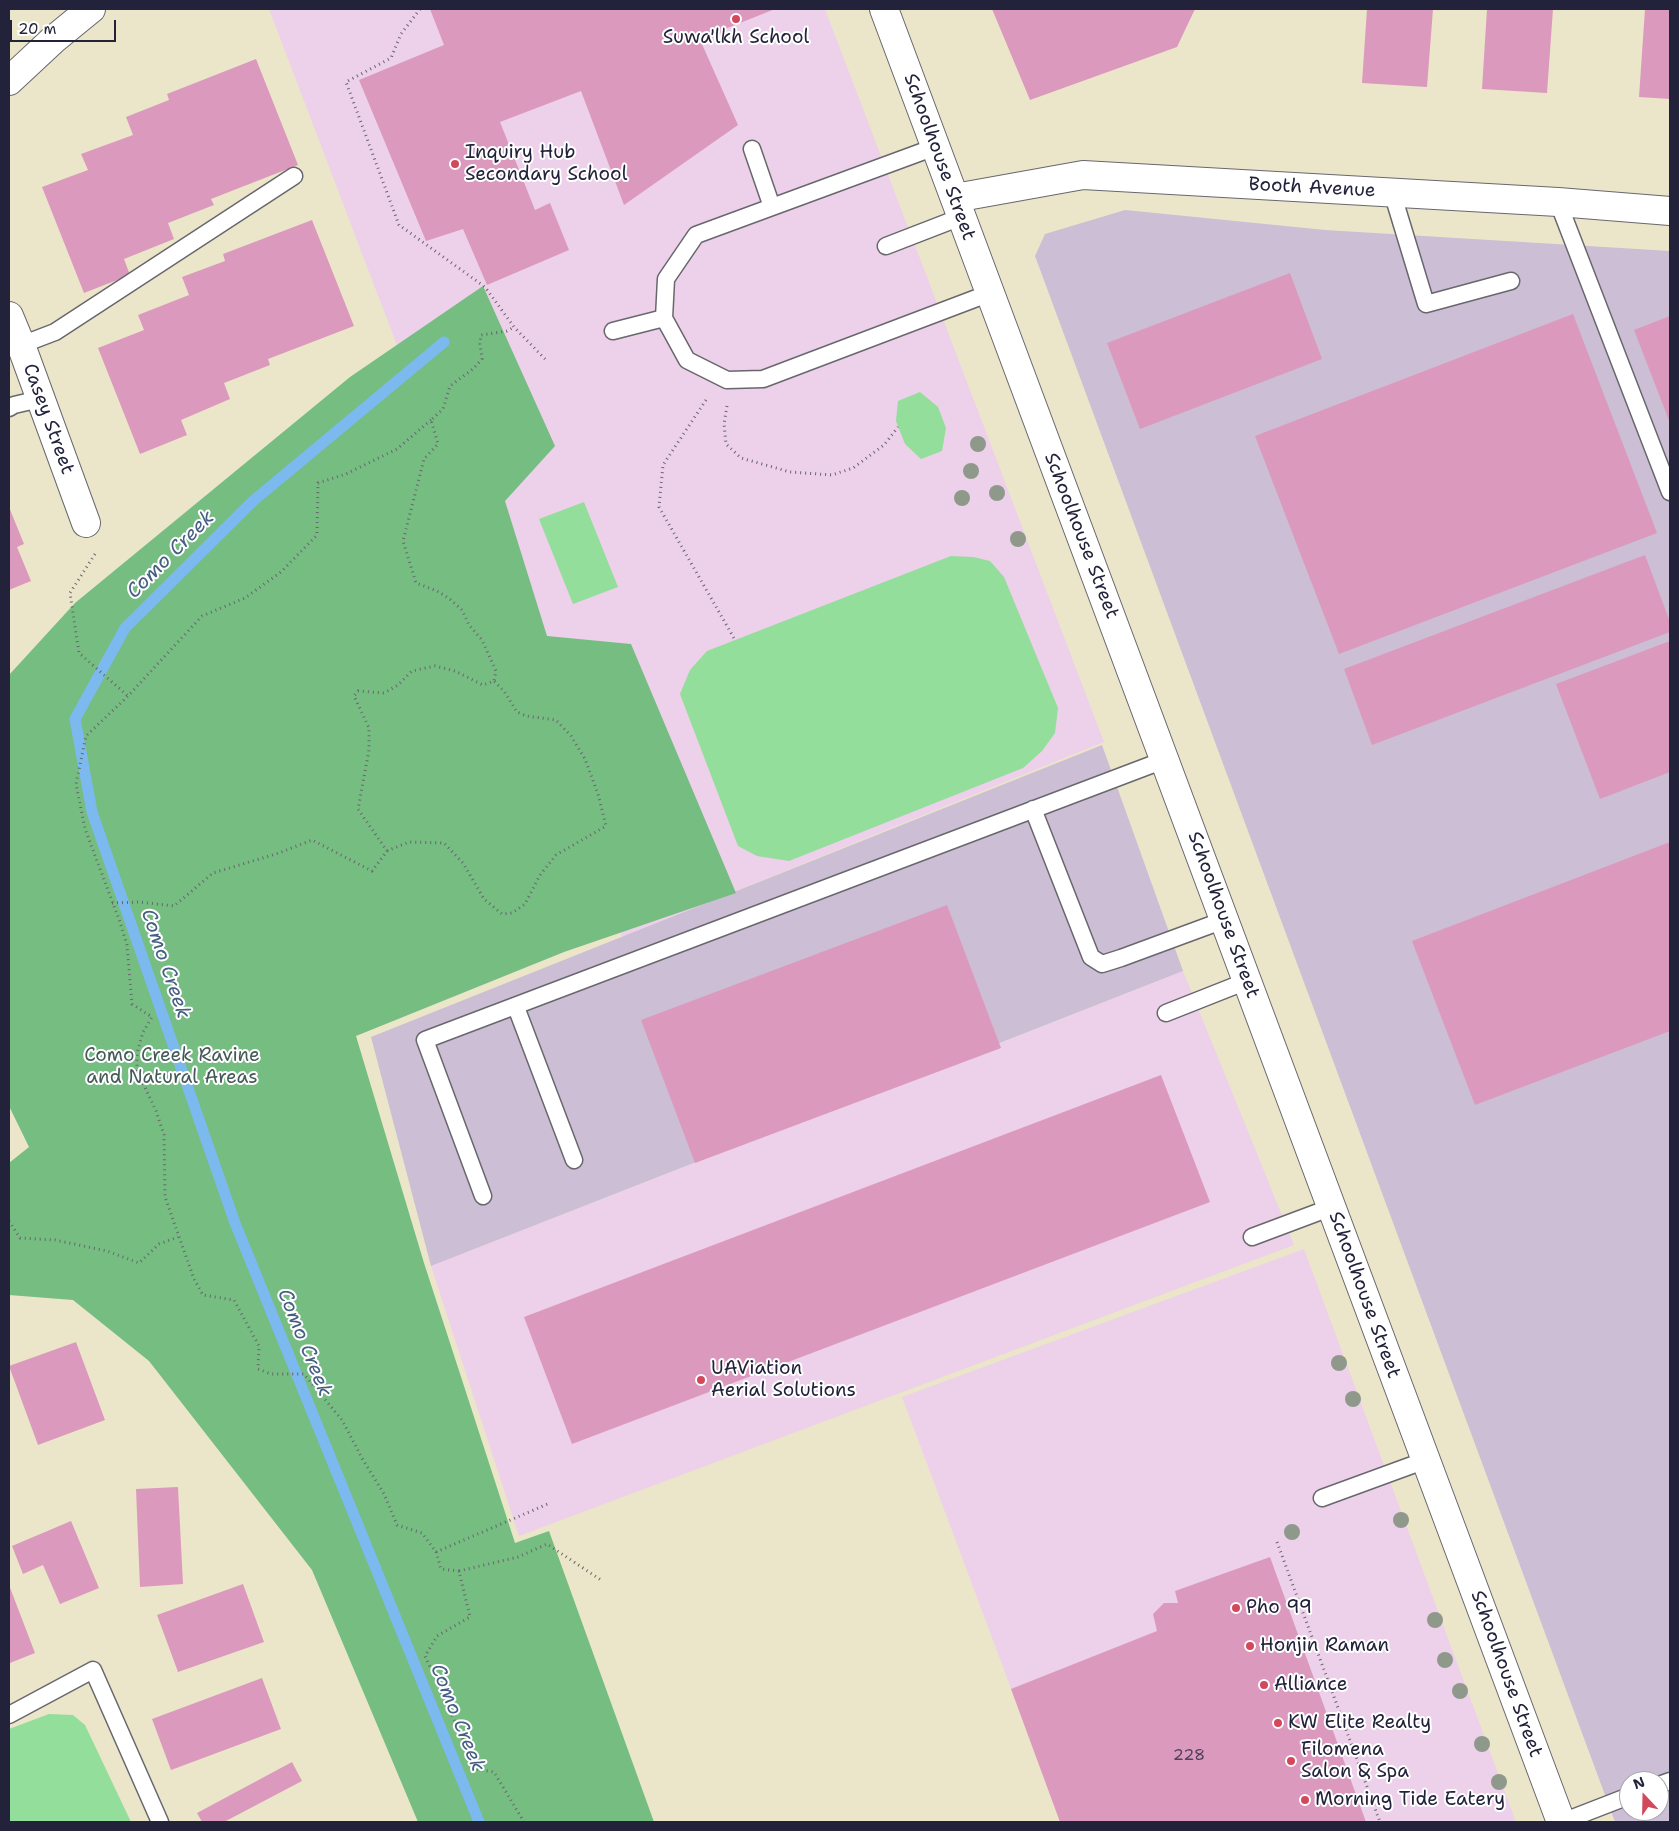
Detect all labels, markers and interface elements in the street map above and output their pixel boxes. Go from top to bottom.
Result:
scale bar [12,10,119,42]
marker: Suwa'lkh School [730,13,742,25]
text: 20 m [18,19,57,39]
place label: Suwa'lkh School [663,27,809,49]
street label: Schoolhouse Street [898,71,980,243]
place label: Inquiry Hub Secondary School [465,142,627,186]
marker: Inquiry Hub Secondary School [449,158,461,170]
street label: Booth Avenue [1248,173,1376,203]
street label: Casey Street [17,361,79,477]
street label: Schoolhouse Street [1039,450,1123,622]
water label: Como Creek [122,506,220,604]
street label: Schoolhouse Street [1182,829,1264,1001]
water label: Como Creek [135,906,195,1022]
park label: Como Creek Ravine and Natural Areas [84,1045,260,1089]
street label: Schoolhouse Street [1323,1209,1405,1381]
water label: Como Creek [271,1285,337,1401]
place label: UAViation Aerial Solutions [711,1358,856,1402]
marker: UAViation Aerial Solutions [695,1374,707,1386]
street label: Schoolhouse Street [1465,1588,1547,1760]
place label: Pho 99 [1246,1597,1312,1619]
marker: Pho 99 [1230,1602,1242,1614]
place label: Honjin Raman [1260,1635,1389,1657]
marker: Honjin Raman [1244,1640,1256,1652]
water label: Como Creek [424,1660,490,1776]
place label: Alliance [1274,1674,1347,1696]
marker: Alliance [1258,1679,1270,1691]
place label: KW Elite Realty [1288,1712,1431,1734]
marker: KW Elite Realty [1272,1717,1284,1729]
place label: Filomena Salon & Spa [1301,1739,1409,1783]
house number: 228 [1173,1746,1205,1766]
marker: Filomena Salon & Spa [1285,1755,1297,1767]
north arrow [1619,1771,1669,1821]
text: N [1631,1773,1647,1793]
place label: Morning Tide Eatery [1315,1789,1505,1811]
marker: Morning Tide Eatery [1299,1794,1311,1806]

